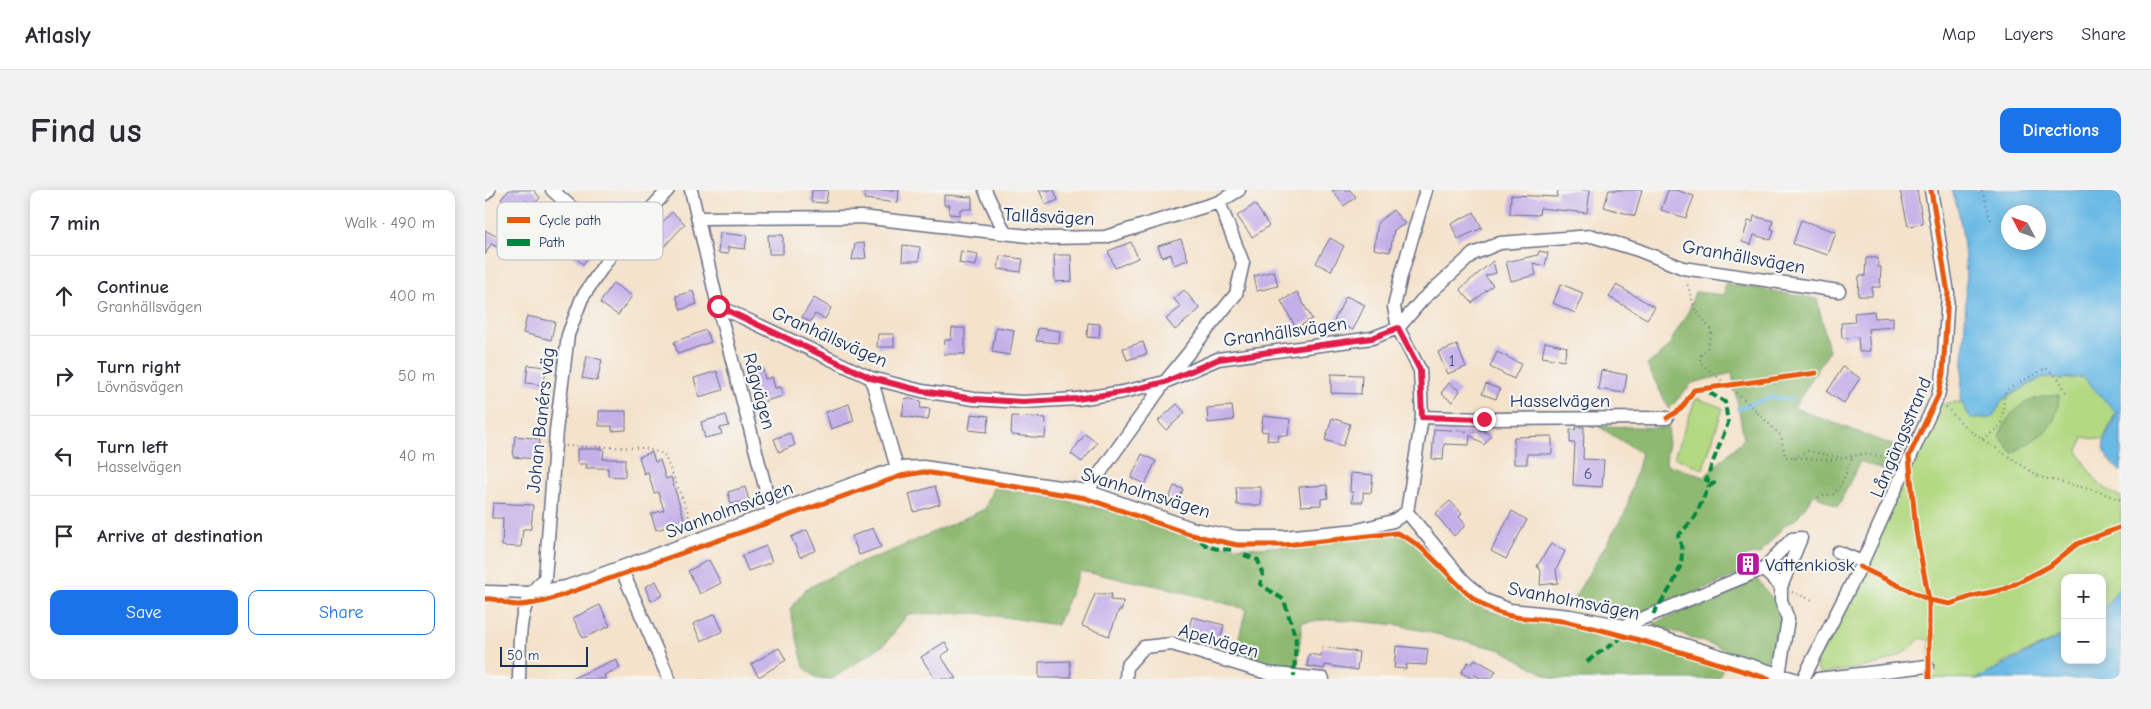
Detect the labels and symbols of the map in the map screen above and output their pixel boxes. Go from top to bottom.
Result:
legend [497,202,663,260]
street label: Tallåsvägen [1003,204,1095,230]
north arrow [2001,205,2046,250]
text: Cycle path [539,212,601,229]
text: Path [539,234,565,251]
street label: Granhällsvägen [1680,235,1807,279]
route start [707,295,730,318]
street label: Granhällsvägen [768,301,891,372]
street label: Granhällsvägen [1222,312,1348,352]
street label: Johan Banérs väg [522,346,560,494]
street label: Rågvägen [738,351,780,432]
house number: 1 [1449,352,1455,370]
street label: Långängsstrand [1866,374,1936,501]
street label: Hasselvägen [1510,390,1610,412]
route end [1473,408,1496,431]
street label: Svanholmsvägen [1078,463,1213,523]
house number: 6 [1584,465,1592,483]
street label: Svanholmsvägen [663,477,796,543]
building icon: Vattenkiosk [1735,551,1761,577]
place label: Vattenkiosk [1765,554,1856,576]
street label: Svanholmsvägen [1506,577,1642,625]
street label: Apelvägen [1176,619,1261,663]
scale bar [500,644,587,667]

